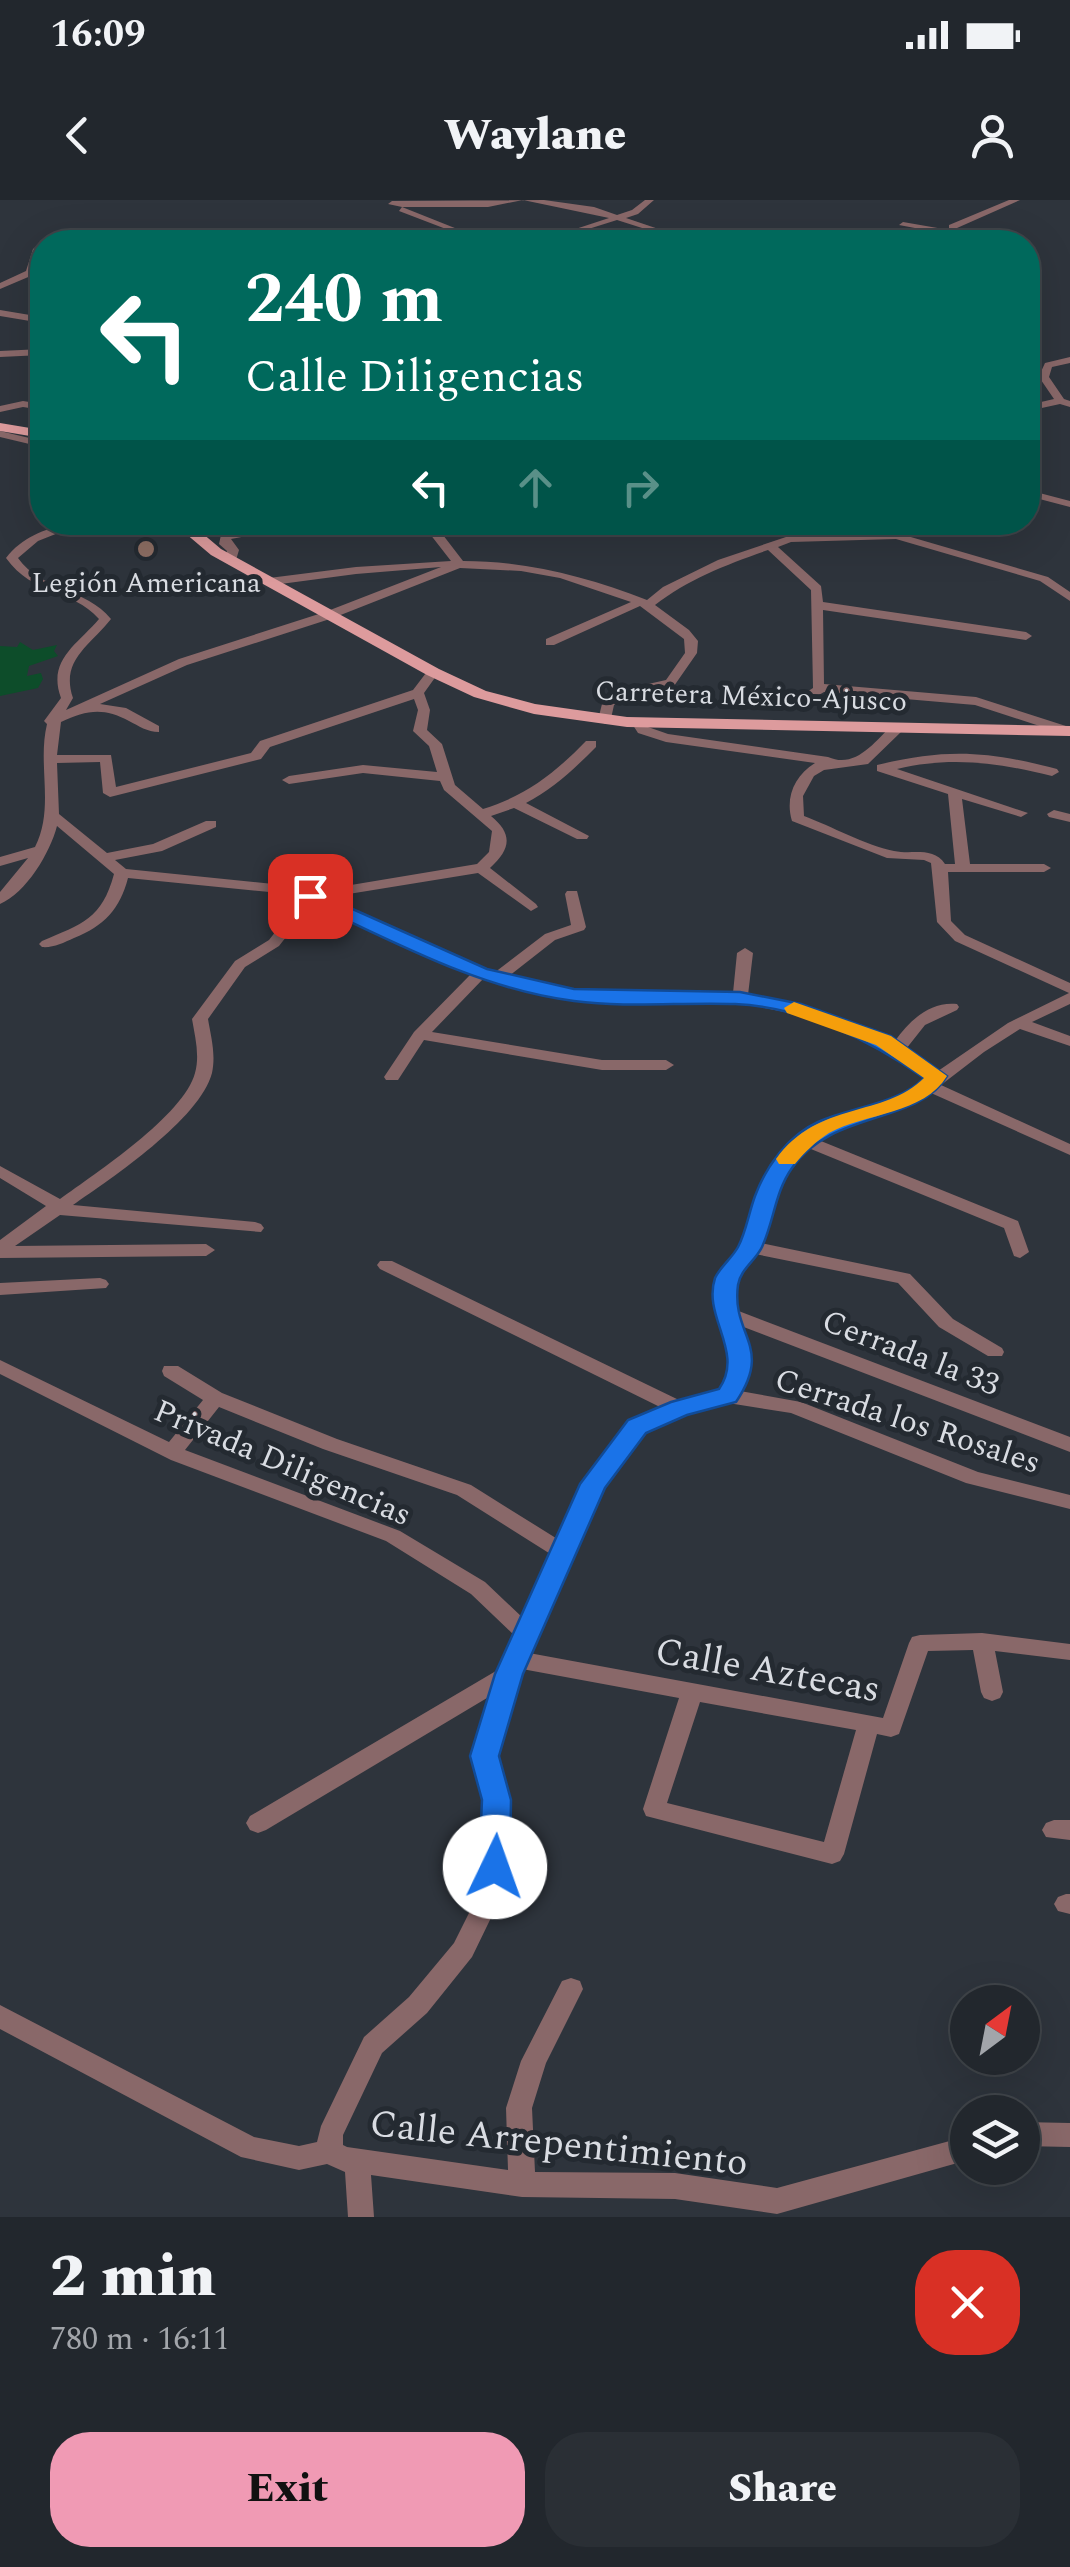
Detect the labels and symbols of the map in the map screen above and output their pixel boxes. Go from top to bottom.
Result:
marker: Legión Americana [135,538,157,560]
place label: Legión Americana [31,562,261,605]
street label: Carretera México-Ajusco [594,670,908,723]
pin [268,854,353,939]
street label: Cerrada la 33 [815,1297,1006,1410]
street label: Cerrada los Rosales [768,1355,1047,1487]
street label: Privada Diligencias [146,1387,419,1540]
street label: Calle Aztecas [651,1623,885,1719]
position arrow [443,1815,547,1919]
north arrow [950,1985,1040,2075]
street label: Calle Arrepentimiento [367,2095,751,2193]

